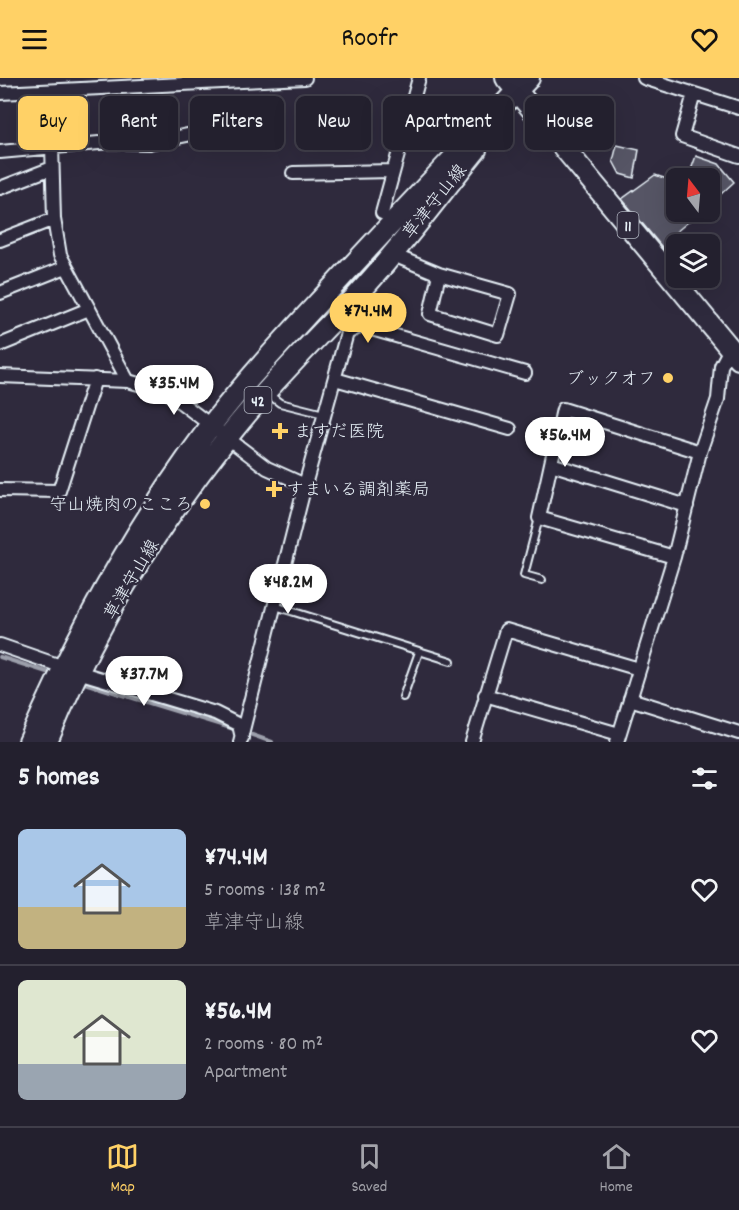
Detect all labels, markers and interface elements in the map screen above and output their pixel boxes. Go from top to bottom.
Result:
text: Roofr [341,20,398,59]
icon: menu [18,23,51,56]
icon: heart [688,23,721,56]
chip: Buy [18,96,88,150]
chip: Rent [100,96,178,150]
chip: Filters [190,96,284,150]
chip: New [296,96,371,150]
chip: Apartment [383,96,513,150]
chip: House [525,96,614,150]
street label: 草津守山線 [398,160,474,245]
north arrow [666,168,720,222]
map controls [666,168,720,288]
road number: 11 [618,212,638,238]
button: layers [666,234,720,288]
pin: ¥74.4M [319,293,417,344]
text: ¥74.4M [344,298,392,326]
pin: ¥35.4M [125,365,223,416]
place label: ブックオフ [566,368,656,393]
text: ¥35.4M [148,370,200,398]
marker: ブックオフ [661,371,675,385]
road number: 42 [244,387,272,413]
pin: ¥56.4M [516,417,614,468]
place label: ますだ医院 [294,421,384,446]
marker: ますだ医院 [271,422,289,440]
text: ¥56.4M [539,422,591,450]
place label: すまいる調剤薬局 [286,479,430,504]
marker: すまいる調剤薬局 [267,482,281,496]
place label: 守山焼肉のこころ [49,494,193,519]
marker: 守山焼肉のこころ [198,497,212,511]
street label: 草津守山線 [99,535,167,625]
pin: ¥48.2M [239,564,337,615]
text: ¥48.2M [263,569,313,597]
pin: ¥37.7M [95,656,193,707]
text: ¥37.7M [120,661,168,689]
text: 5 homes [18,760,100,797]
icon: filters [688,762,721,795]
text: ¥74.4M [204,840,268,877]
icon: home [66,853,138,925]
icon: heart [688,873,721,906]
text: 5 rooms · 138 m² [204,877,326,905]
text: 草津守山線 [204,910,304,938]
text: ¥56.4M [204,994,272,1031]
icon: home [66,1004,138,1076]
icon: heart [688,1024,721,1057]
text: 2 rooms · 80 m² [204,1031,323,1059]
text: Apartment [204,1059,287,1087]
tab: Map [106,1140,139,1199]
tab: Saved [351,1140,387,1199]
tab: Home [599,1140,633,1199]

